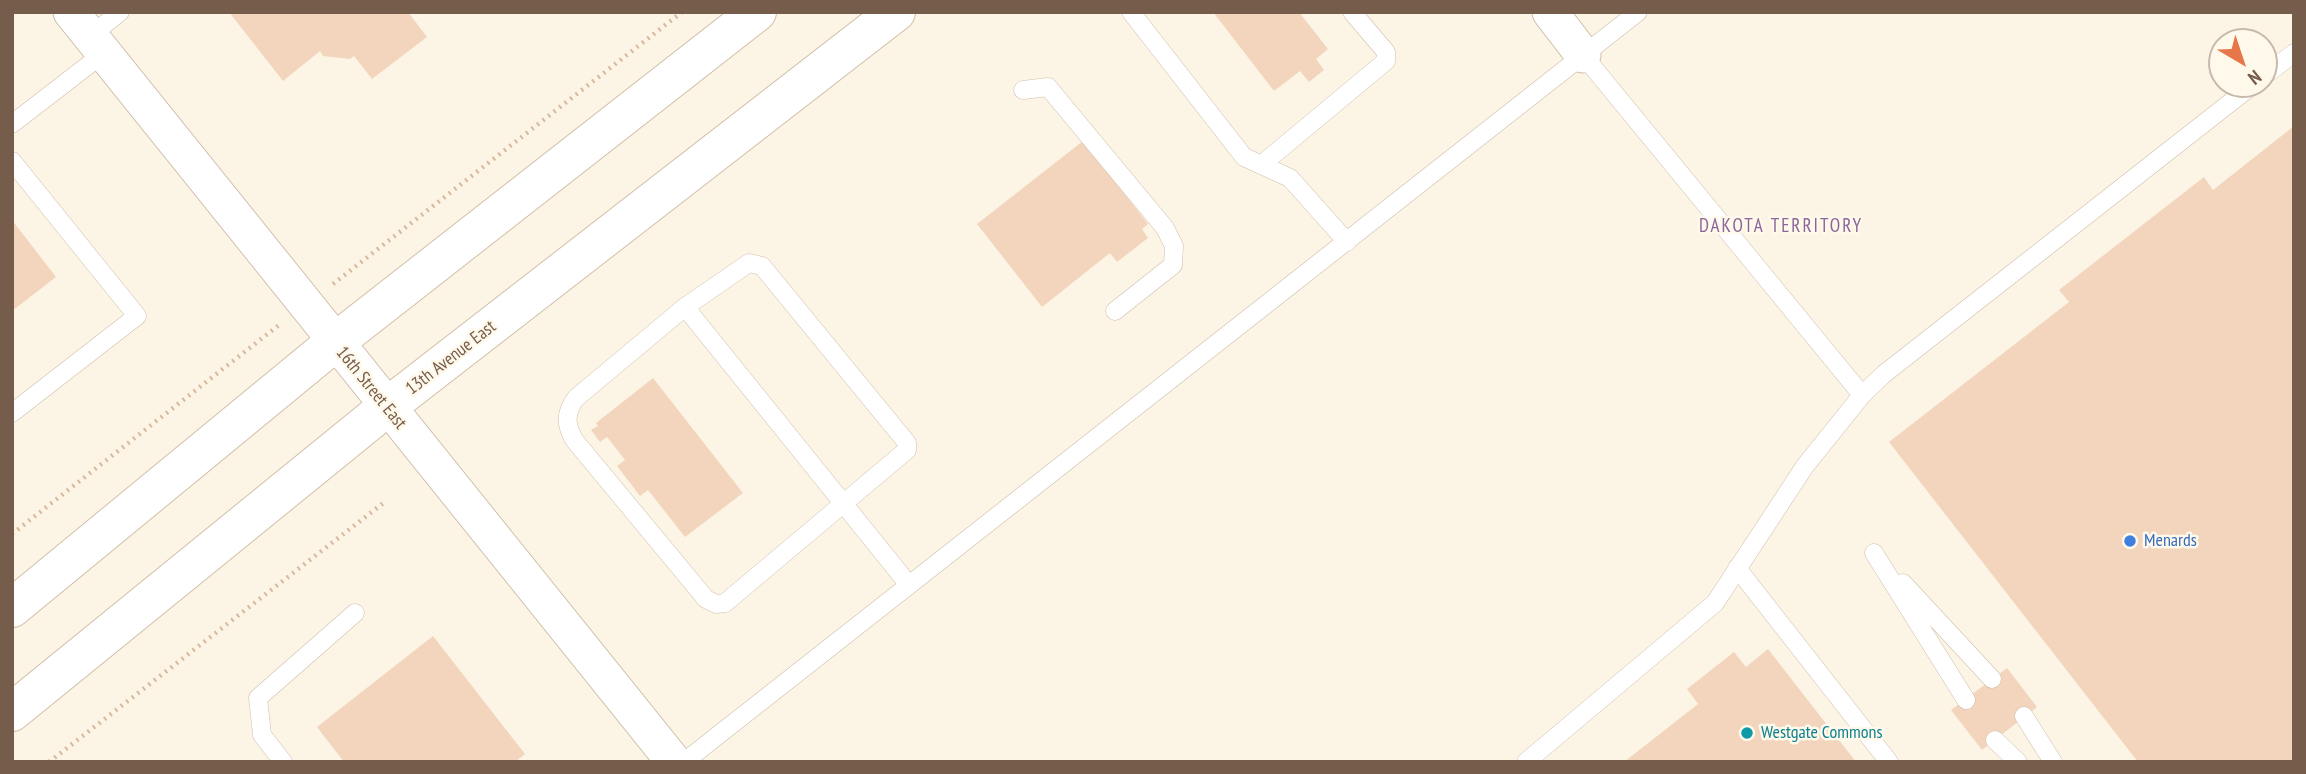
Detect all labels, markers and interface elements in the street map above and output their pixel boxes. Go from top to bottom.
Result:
north arrow [2208,28,2278,98]
text: N [2243,65,2267,90]
district label: DAKOTA TERRITORY [1701,216,1861,238]
street label: 13th Avenue East [402,316,500,400]
street label: 16th Street East [331,342,411,434]
place label: Menards [2144,530,2197,552]
marker: Menards [2122,533,2138,549]
place label: Westgate Commons [1761,722,1883,744]
marker: Westgate Commons [1739,725,1755,741]

